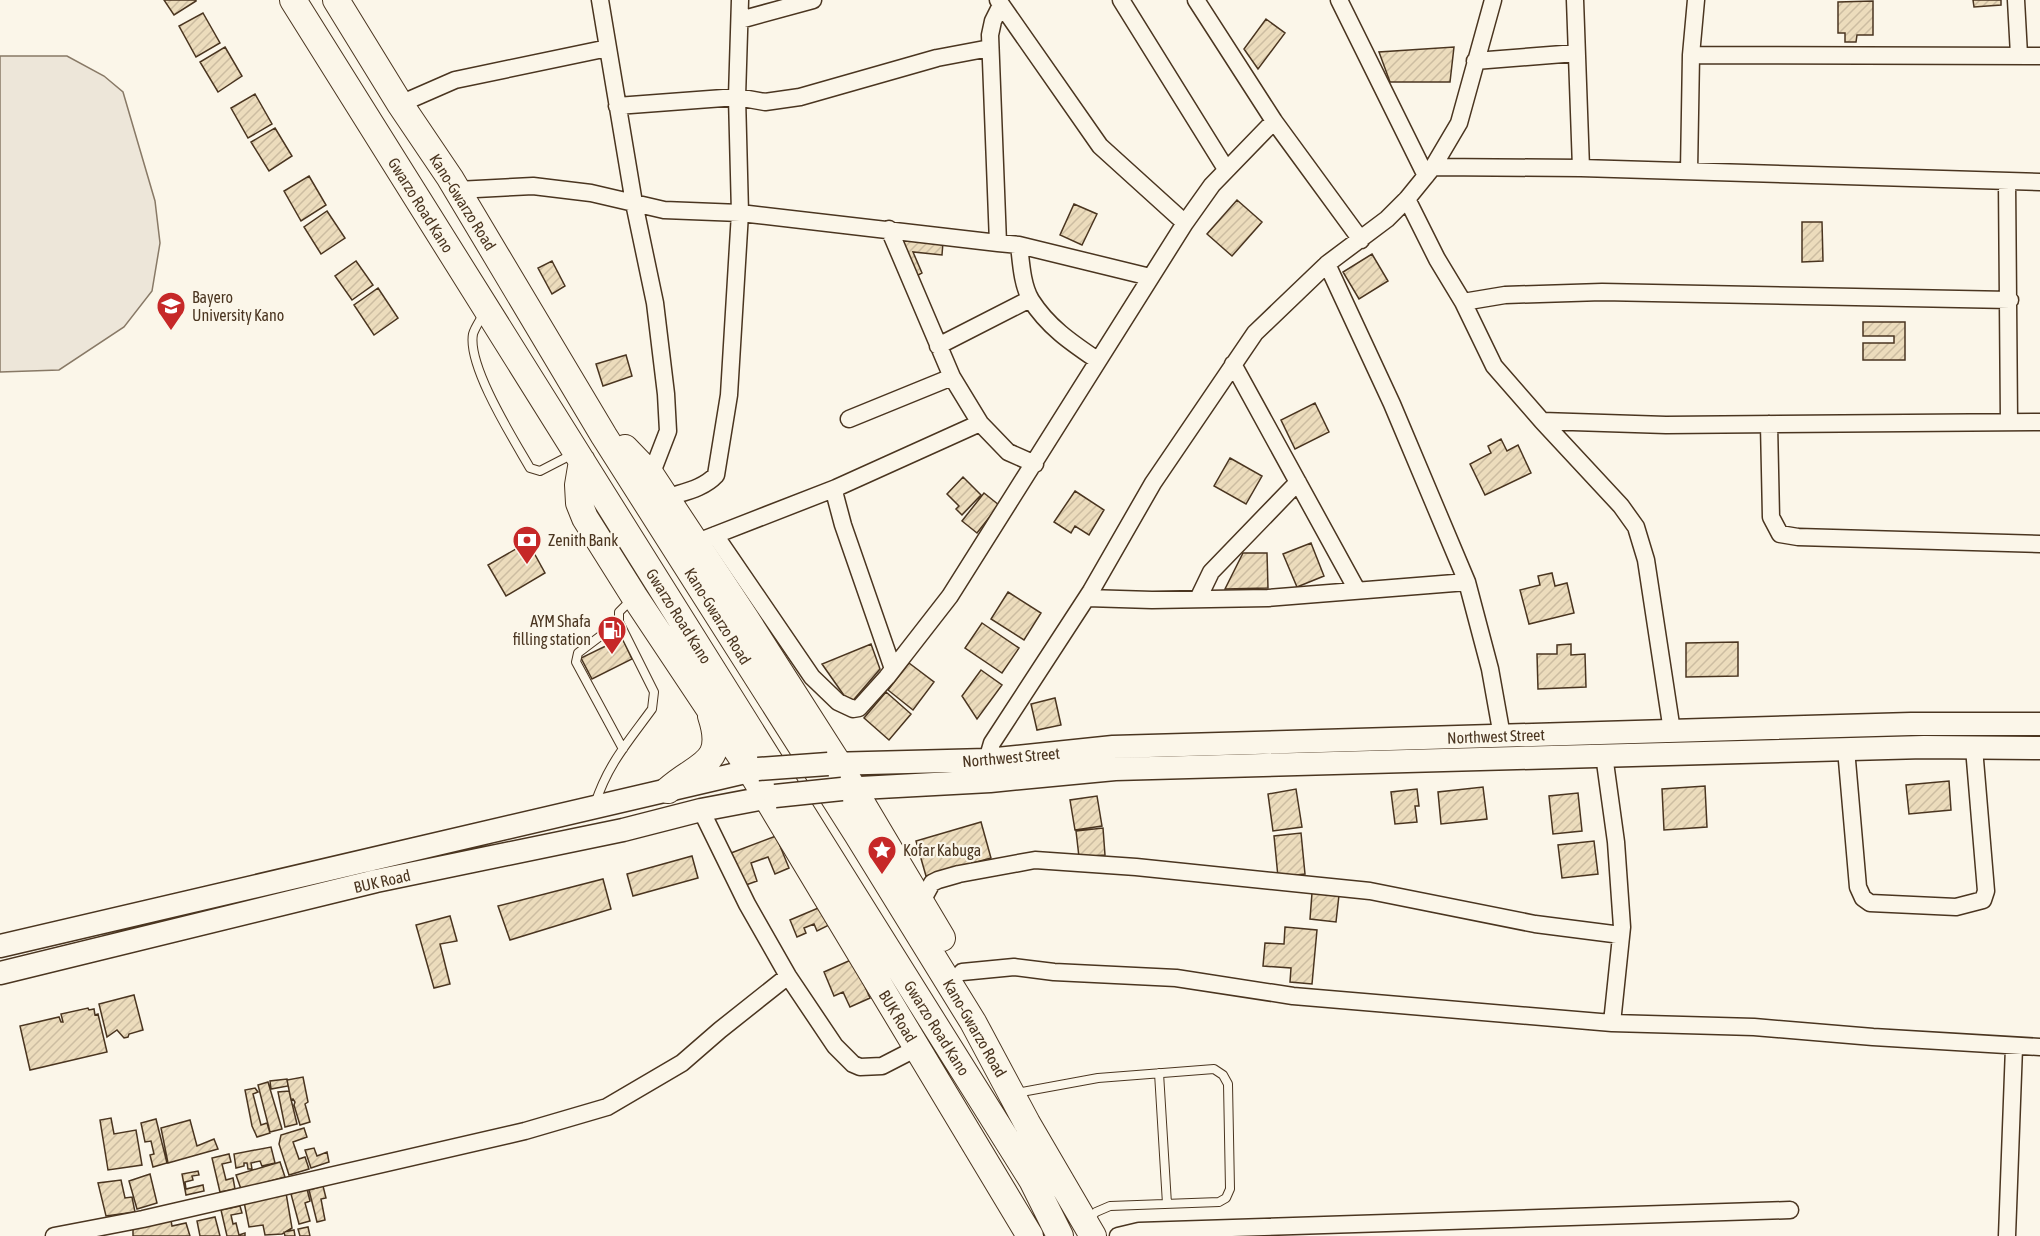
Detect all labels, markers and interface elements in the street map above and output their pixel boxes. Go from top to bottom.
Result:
street label: Kano-Gwarzo Road [426,151,500,253]
street label: Gwarzo Road Kano [385,154,457,256]
place label: Bayero University Kano [192,288,284,325]
school or university icon: Bayero University Kano [155,290,187,332]
bank icon: Zenith Bank [511,524,543,566]
place label: Zenith Bank [548,531,618,549]
street label: Gwarzo Road Kano [643,565,715,667]
street label: Kano-Gwarzo Road [681,565,755,667]
place label: AYM Shafa filling station [513,612,591,649]
fuel station icon: AYM Shafa filling station [596,614,628,656]
street label: Northwest Street [1447,725,1546,747]
street label: Northwest Street [961,744,1061,770]
place icon: Kofar Kabuga [866,834,898,876]
place label: Kofar Kabuga [903,841,981,860]
street label: BUK Road [352,866,412,896]
street label: Kano-Gwarzo Road [940,976,1010,1080]
street label: Gwarzo Road Kano [901,977,973,1079]
street label: BUK Road [875,987,921,1045]

